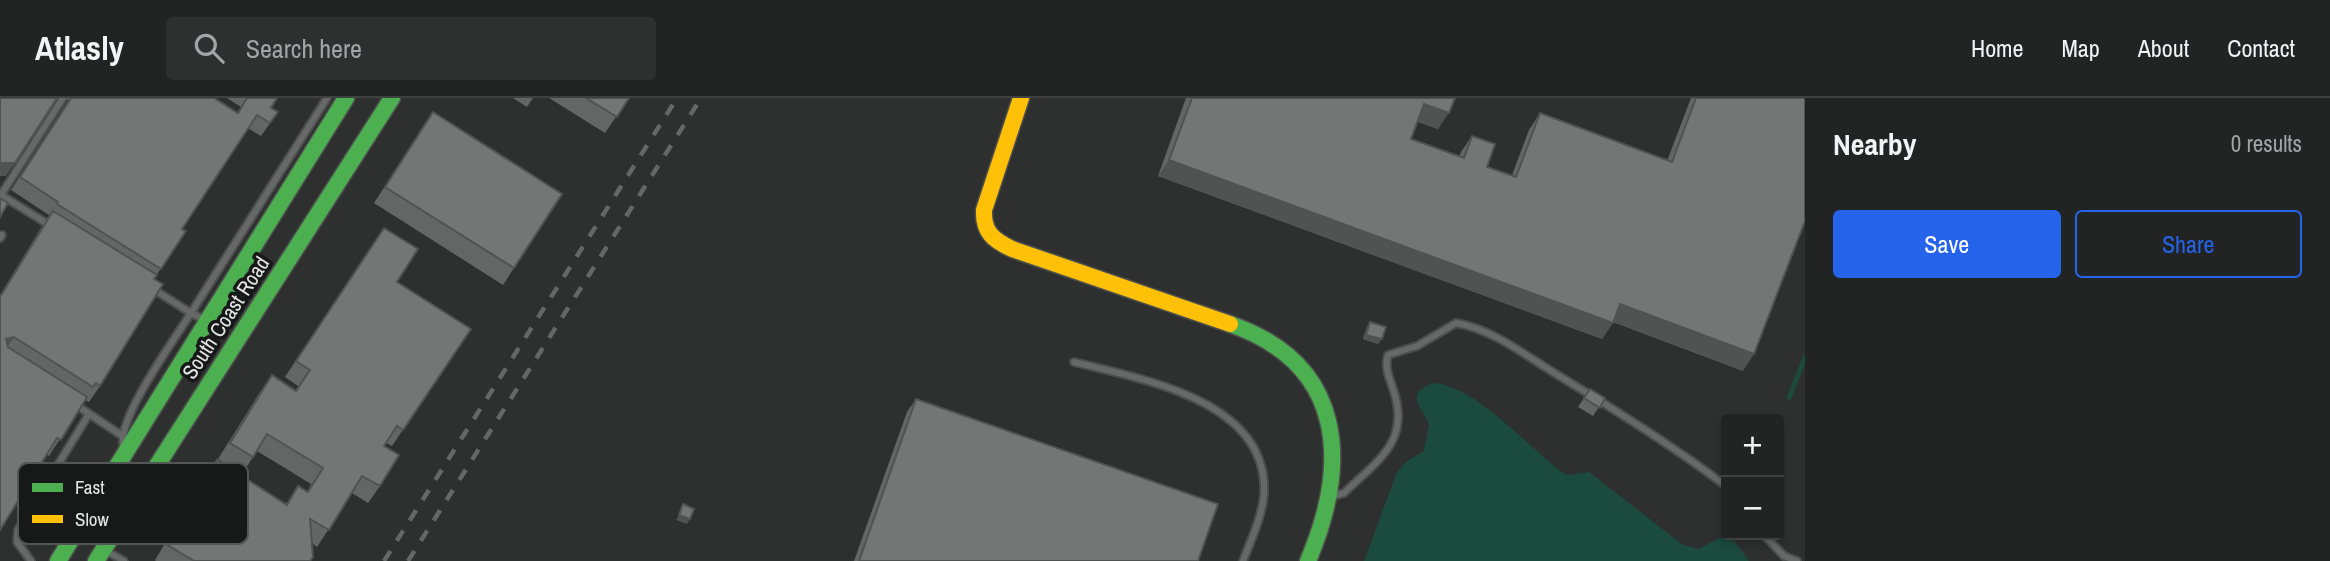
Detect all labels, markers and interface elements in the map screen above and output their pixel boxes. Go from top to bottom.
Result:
search box [166,17,656,80]
text: Atlasly [35,26,124,70]
icon: search [190,29,228,67]
text: Search here [246,31,362,66]
text: Home [1971,32,2023,64]
text: Map [2061,32,2100,64]
text: About [2138,32,2189,64]
text: Contact [2227,32,2295,64]
text: Nearby [1833,124,1916,164]
text: 0 results [2231,128,2302,159]
button: Save [1833,210,2061,278]
button: Share [2075,210,2302,278]
street label: South Coast Road [175,251,276,385]
map controls [1721,414,1784,540]
button: + [1721,414,1784,477]
legend [18,463,248,544]
text: Fast [75,474,105,500]
button: − [1721,477,1784,540]
text: Slow [75,506,110,532]

